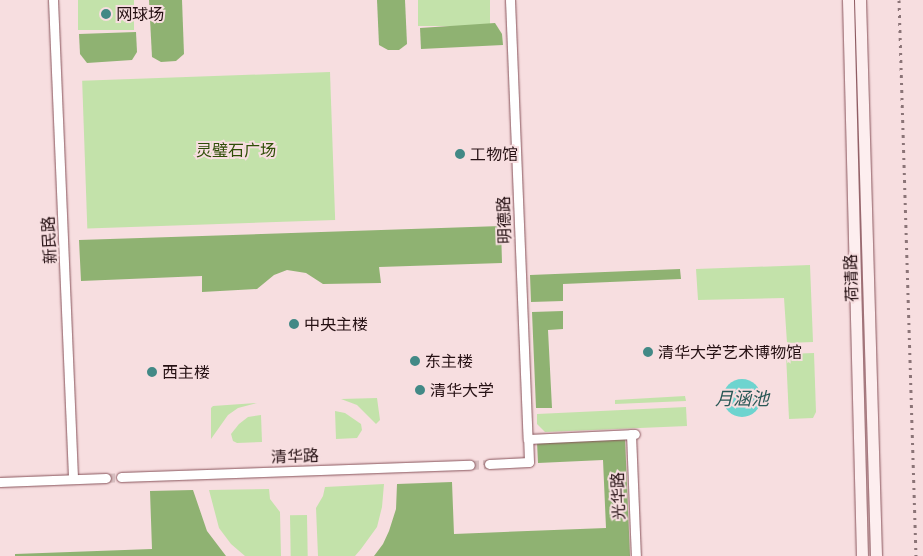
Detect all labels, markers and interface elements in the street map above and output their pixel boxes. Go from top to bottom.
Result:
place label: 网球场 [116,4,164,24]
marker: 网球场 [100,8,112,20]
park label: 灵璧石广场 [196,140,276,160]
place label: 工物馆 [470,144,518,164]
marker: 工物馆 [454,148,466,160]
street label: 明德路 [494,196,514,244]
street label: 新民路 [38,216,60,264]
street label: 荷清路 [841,254,861,302]
place label: 中央主楼 [304,314,368,334]
marker: 中央主楼 [288,318,300,330]
place label: 清华大学艺术博物馆 [658,342,802,362]
marker: 清华大学艺术博物馆 [642,346,654,358]
place label: 东主楼 [425,351,473,371]
marker: 东主楼 [409,355,421,367]
place label: 西主楼 [162,362,210,382]
marker: 西主楼 [146,366,158,378]
place label: 清华大学 [430,380,494,400]
marker: 清华大学 [414,384,426,396]
water label: 月涵池 [715,387,769,409]
street label: 清华路 [271,446,319,466]
street label: 光华路 [608,472,628,520]

